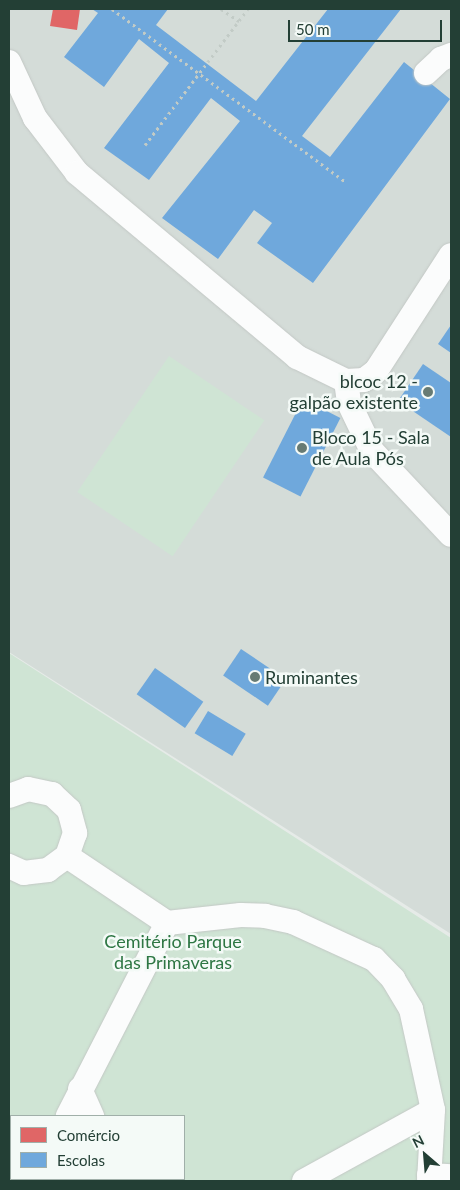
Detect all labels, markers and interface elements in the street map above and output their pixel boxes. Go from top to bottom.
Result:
scale bar [290,10,444,42]
text: 50 m [296,20,330,38]
place label: blcoc 12 - galpão existente [289,371,418,414]
marker: blcoc 12 - galpão existente [422,386,434,398]
place label: Bloco 15 - Sala de Aula Pós [312,427,430,469]
marker: Bloco 15 - Sala de Aula Pós [296,442,308,454]
place label: Ruminantes [265,666,358,688]
marker: Ruminantes [249,671,261,683]
park label: Cemitério Parque das Primaveras [104,931,242,974]
legend [10,1115,185,1180]
text: Comércio [57,1126,120,1144]
north arrow [400,1130,450,1180]
text: N [409,1131,427,1151]
text: Escolas [57,1151,105,1169]

